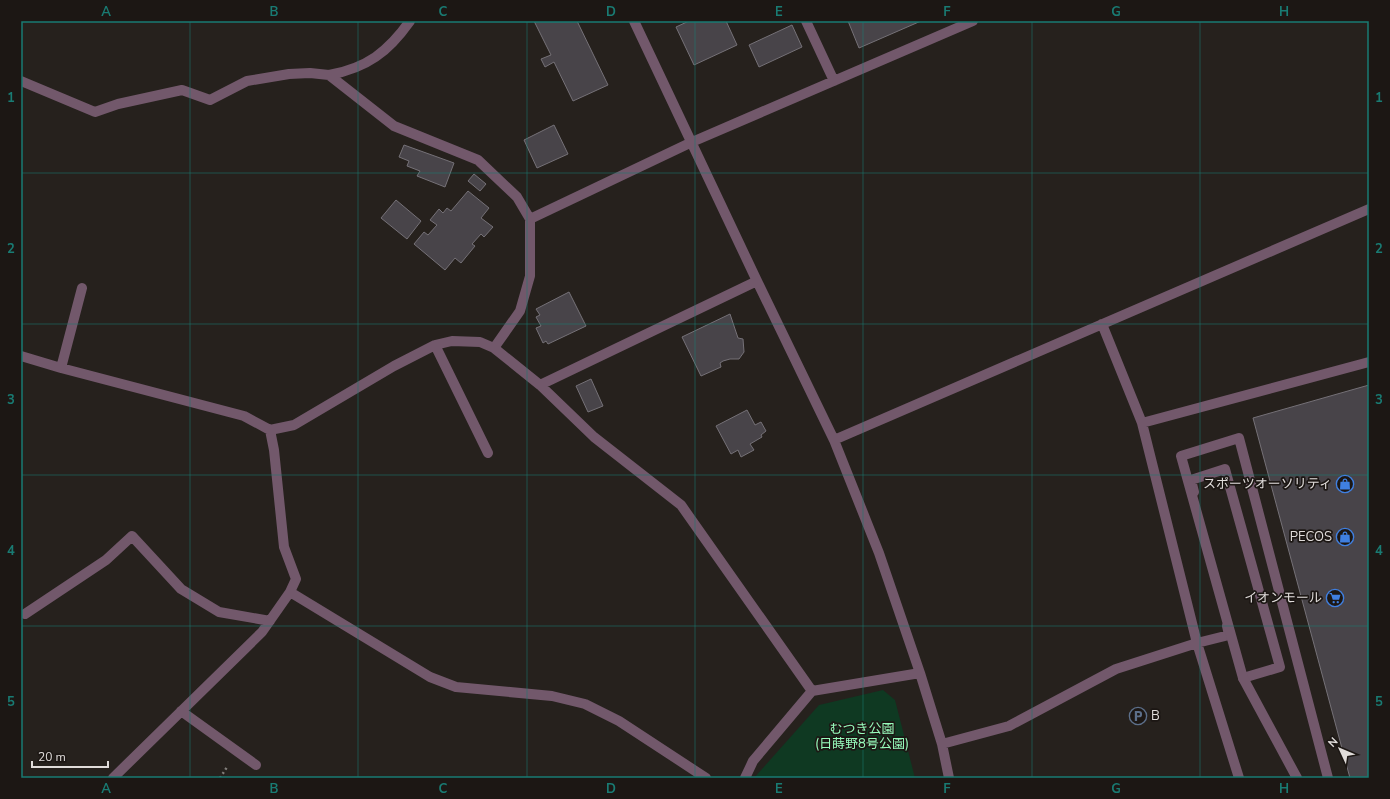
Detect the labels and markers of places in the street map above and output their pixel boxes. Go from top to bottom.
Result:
shop icon: スポーツオーソリティ [1335,474,1355,494]
place label: スポーツオーソリティ [1203,475,1332,493]
shop icon: PECOS [1335,527,1355,547]
place label: PECOS [1290,528,1332,546]
supermarket icon: イオンモール [1325,588,1345,608]
place label: イオンモール [1244,589,1322,607]
parking icon: B [1128,706,1148,726]
place label: B [1151,707,1160,725]

